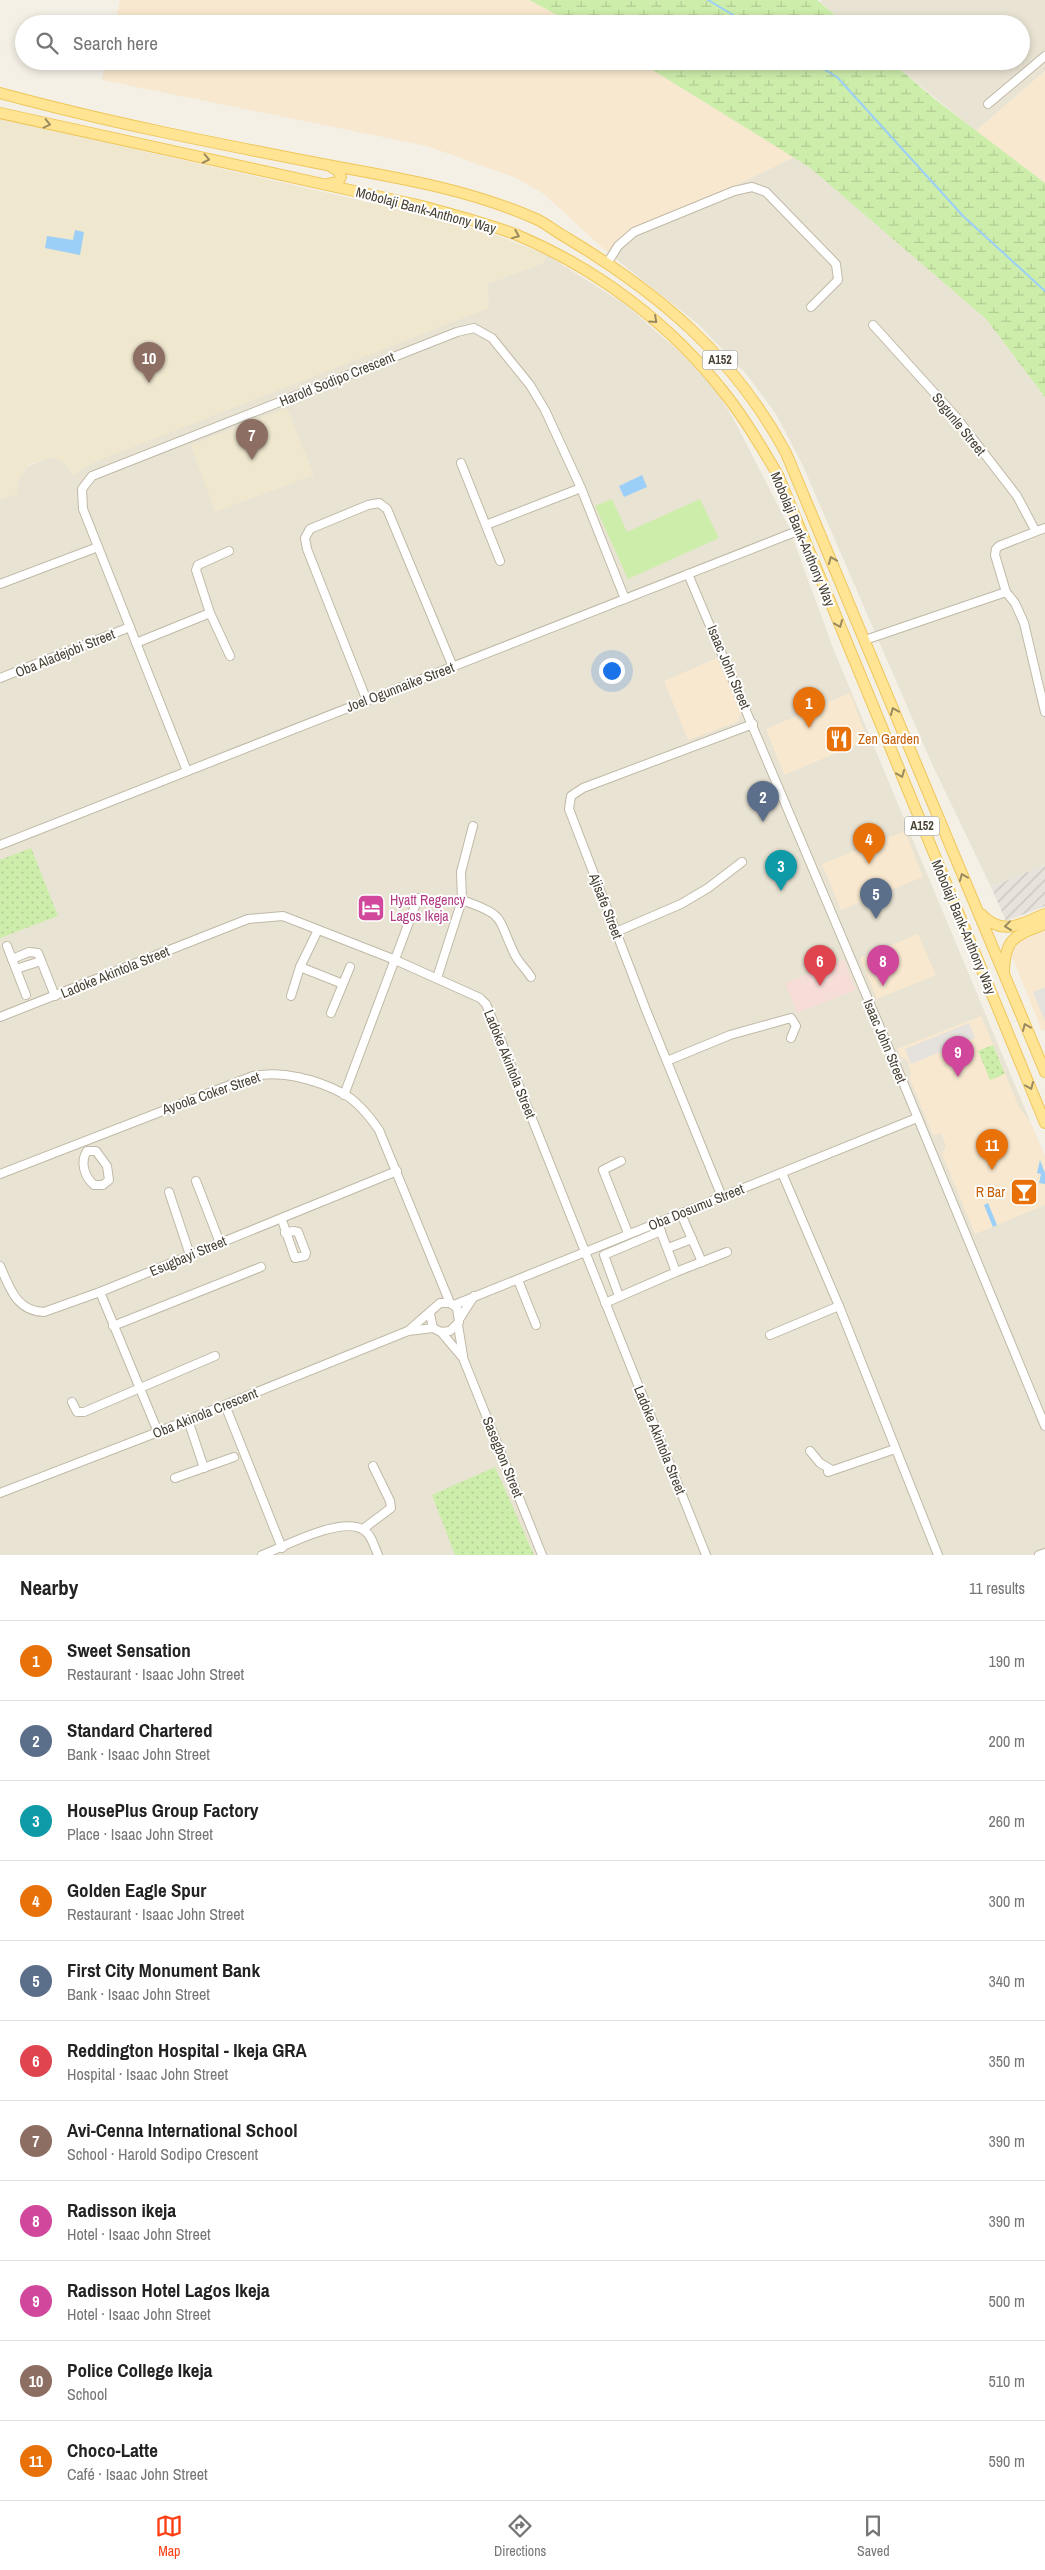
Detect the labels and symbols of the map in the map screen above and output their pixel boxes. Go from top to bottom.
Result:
one-way arrow [43,118,52,129]
one-way arrow [202,153,211,164]
street label: Mobolaji Bank-Anthony Way [354,183,498,237]
one-way arrow [512,230,520,240]
one-way arrow [649,314,658,323]
pin: 10 [133,342,165,383]
street label: Harold Sodipo Crescent [277,348,397,410]
road number: A152 [702,350,738,370]
street label: Sogunle Street [928,389,990,459]
pin: 7 [236,419,268,460]
street label: Mobolaji Bank-Anthony Way [766,469,840,609]
one-way arrow [828,557,838,565]
one-way arrow [832,619,843,628]
street label: Isaac John Street [703,622,755,712]
street label: Oba Aladejobi Street [13,625,117,681]
street label: Joel Ogunnaike Street [343,658,457,716]
your location [599,658,625,684]
pin: 1 [793,687,825,728]
one-way arrow [890,707,901,716]
restaurant icon: Zen Garden [824,724,854,754]
place label: Zen Garden [858,730,919,748]
one-way arrow [894,769,905,778]
pin: 2 [747,781,779,822]
road number: A152 [904,816,940,836]
pin: 4 [853,823,885,864]
pin: 3 [765,850,797,891]
street label: Mobolaji Bank-Anthony Way [927,857,1001,997]
street label: Ajisafe Street [585,870,627,941]
one-way arrow [959,873,970,882]
pin: 5 [860,878,892,919]
place label: Hyatt Regency Lagos Ikeja [390,891,466,925]
hotel icon: Hyatt Regency Lagos Ikeja [356,893,386,923]
one-way arrow [1004,920,1012,931]
street label: Ladoke Akintola Street [58,942,172,1002]
pin: 6 [804,945,836,986]
pin: 8 [867,945,899,986]
street label: Isaac John Street [859,996,911,1086]
street label: Ladoke Akintola Street [480,1007,540,1121]
one-way arrow [1022,1023,1033,1032]
pin: 9 [942,1036,974,1077]
street label: Ayoola Coker Street [159,1068,262,1119]
one-way arrow [1023,1081,1034,1090]
pin: 11 [976,1129,1008,1170]
bar icon: R Bar [1009,1177,1039,1207]
street label: Oba Dosumu Street [646,1180,746,1234]
place label: R Bar [976,1183,1005,1201]
street label: Esugbayi Street [147,1232,229,1280]
street label: Ladoke Akintola Street [630,1383,690,1497]
street label: Oba Akinola Crescent [150,1384,260,1442]
street label: Sasegbon Street [479,1414,527,1500]

